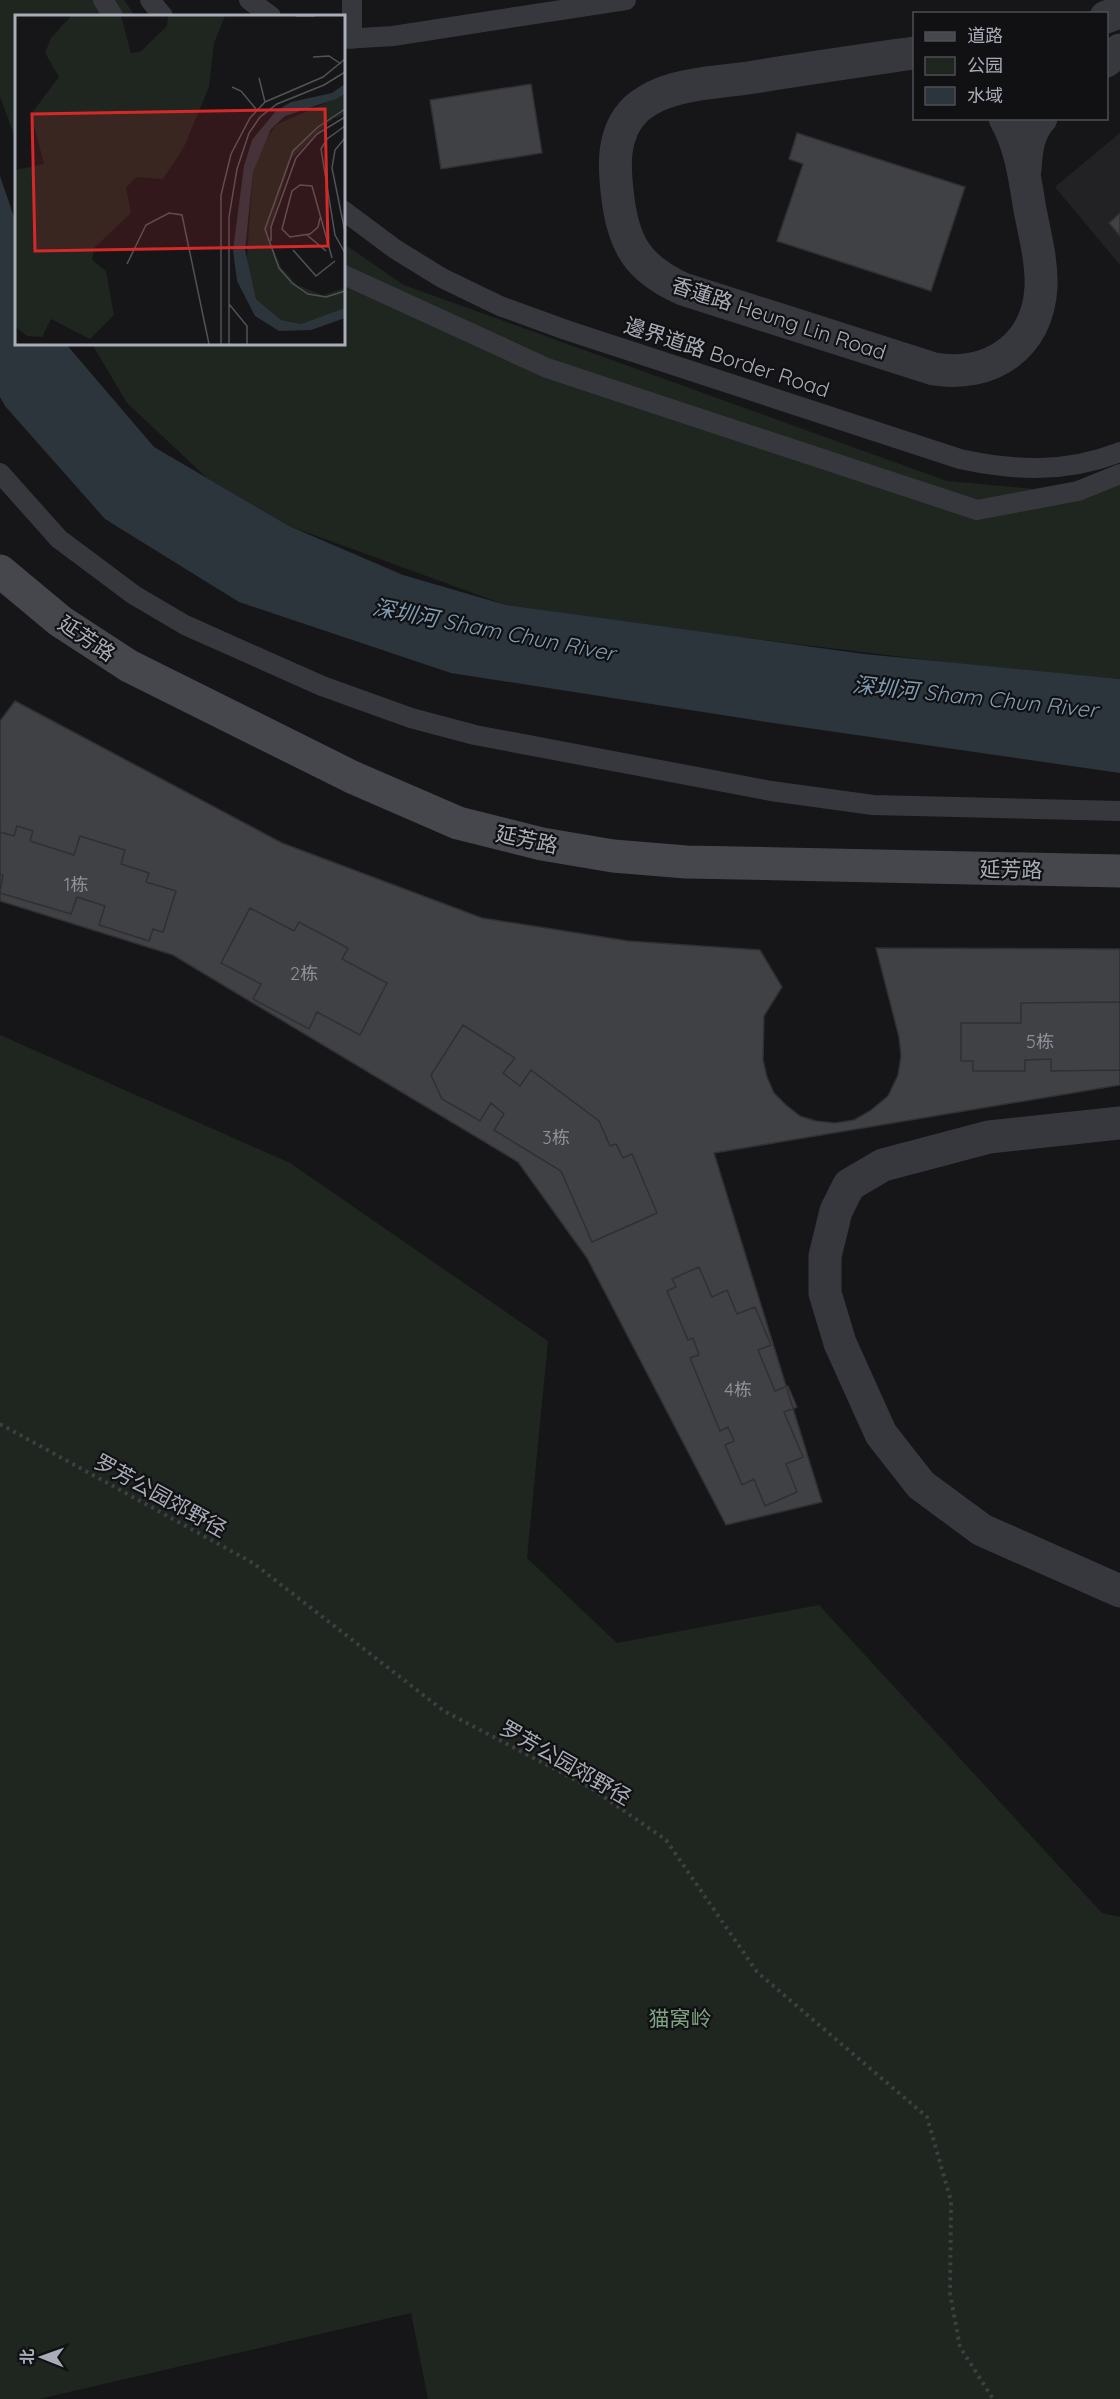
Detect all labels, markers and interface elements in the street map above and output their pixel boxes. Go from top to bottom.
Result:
legend [913,12,1108,120]
inset map [15,15,345,345]
text: 道路 [967,24,1003,47]
text: 公园 [967,54,1003,77]
text: 水域 [967,84,1003,107]
street label: 香蓮路 Heung Lin Road [668,271,890,365]
street label: 邊界道路 Border Road [621,312,833,402]
water label: 深圳河 Sham Chun River [370,593,620,668]
street label: 延芳路 [54,610,120,666]
water label: 深圳河 Sham Chun River [851,670,1101,724]
street label: 延芳路 [493,820,561,858]
street label: 延芳路 [979,855,1043,883]
house number: 1栋 [64,873,88,896]
house number: 2栋 [290,962,318,985]
house number: 5栋 [1026,1030,1054,1053]
house number: 3栋 [542,1126,570,1149]
house number: 4栋 [724,1378,752,1401]
street label: 罗芳公园郊野径 [90,1448,232,1542]
street label: 罗芳公园郊野径 [496,1714,636,1810]
park label: 猫窝岭 [649,2005,712,2031]
north arrow [12,2327,72,2387]
text: 北 [17,2349,37,2365]

